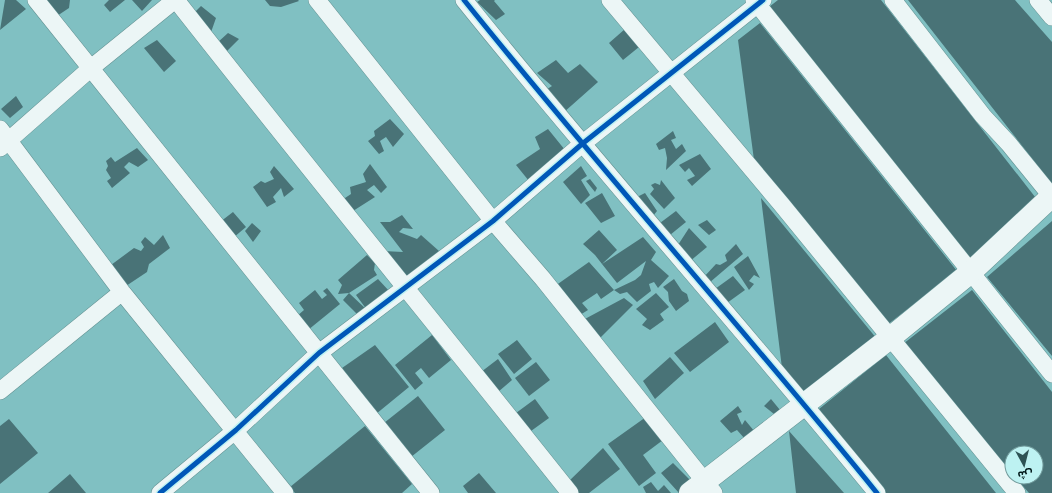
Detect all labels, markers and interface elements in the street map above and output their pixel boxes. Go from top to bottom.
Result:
north arrow [1004,445,1044,485]
text: ش [1017,467,1034,483]

